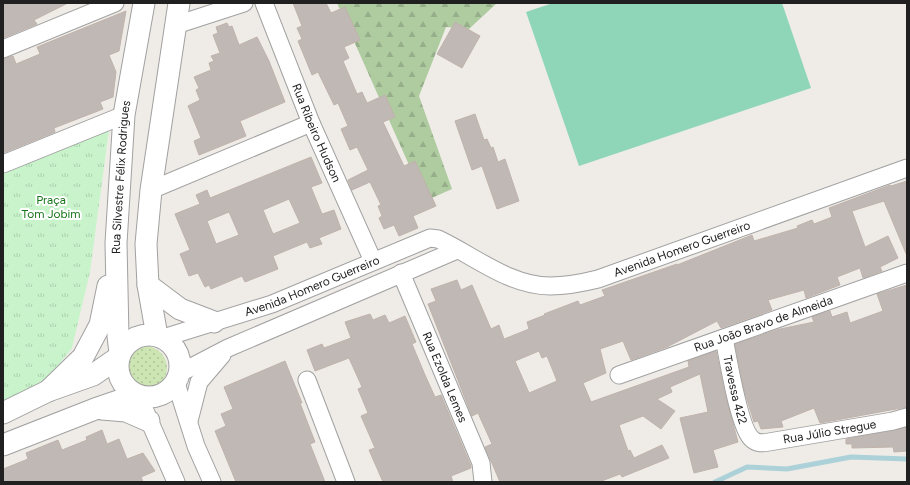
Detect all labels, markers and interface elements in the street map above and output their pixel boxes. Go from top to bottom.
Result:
street label: Rua Ribeiro Hudson [289,81,344,185]
street label: Rua Silvestre Félix Rodrigues [109,99,134,254]
park label: Praça Tom Jobim [21,193,81,221]
street label: Avenida Homero Guerreiro [612,218,752,280]
street label: Avenida Homero Guerreiro [243,253,382,319]
street label: Rua João Bravo de Almeida [692,293,834,355]
street label: Rua Ezolda Lemes [420,330,470,425]
street label: Travessa 422 [720,354,750,426]
street label: Rua Júlio Stregue [782,417,878,447]

